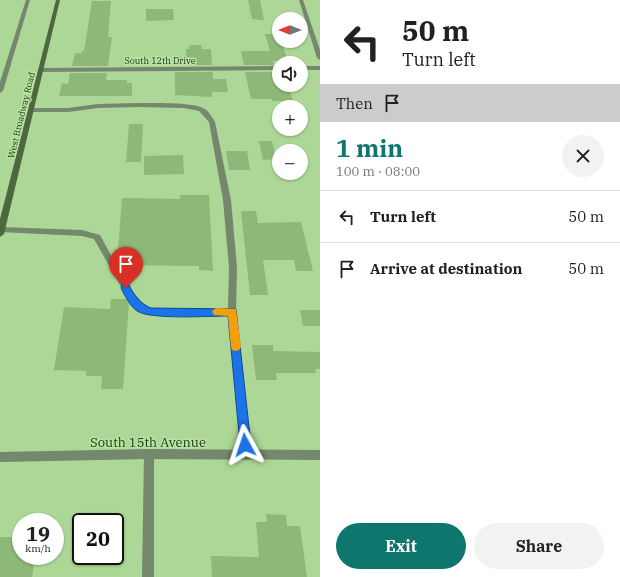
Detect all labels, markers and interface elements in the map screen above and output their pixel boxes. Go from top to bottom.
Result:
north arrow [272,12,308,48]
map controls [272,12,308,180]
text: 50 m [402,12,469,49]
icon: left [336,16,388,68]
text: Turn left [402,48,476,71]
street label: South 12th Drive [124,55,196,66]
button: sound [272,56,308,92]
street label: West Broadway Road [5,70,37,159]
icon: arrive [381,92,403,114]
text: Then [336,94,373,113]
button: + [272,100,308,136]
text: 1 min [336,132,403,164]
button: close [562,135,604,177]
button: − [272,144,308,180]
text: 100 m · 08:00 [336,163,420,180]
icon: left [336,206,358,228]
text: Turn left [370,207,436,226]
text: 50 m [568,207,604,226]
pin [109,247,143,288]
icon: arrive [115,253,137,275]
icon: arrive [336,258,358,280]
text: Arrive at destination [370,259,522,278]
text: 50 m [568,259,604,278]
position arrow [224,424,266,466]
street label: South 15th Avenue [90,434,206,451]
speed limit sign: 20 [72,513,124,565]
text: 19 [26,520,50,547]
button: Exit [336,523,466,569]
button: Share [474,523,604,569]
text: km/h [25,542,51,555]

